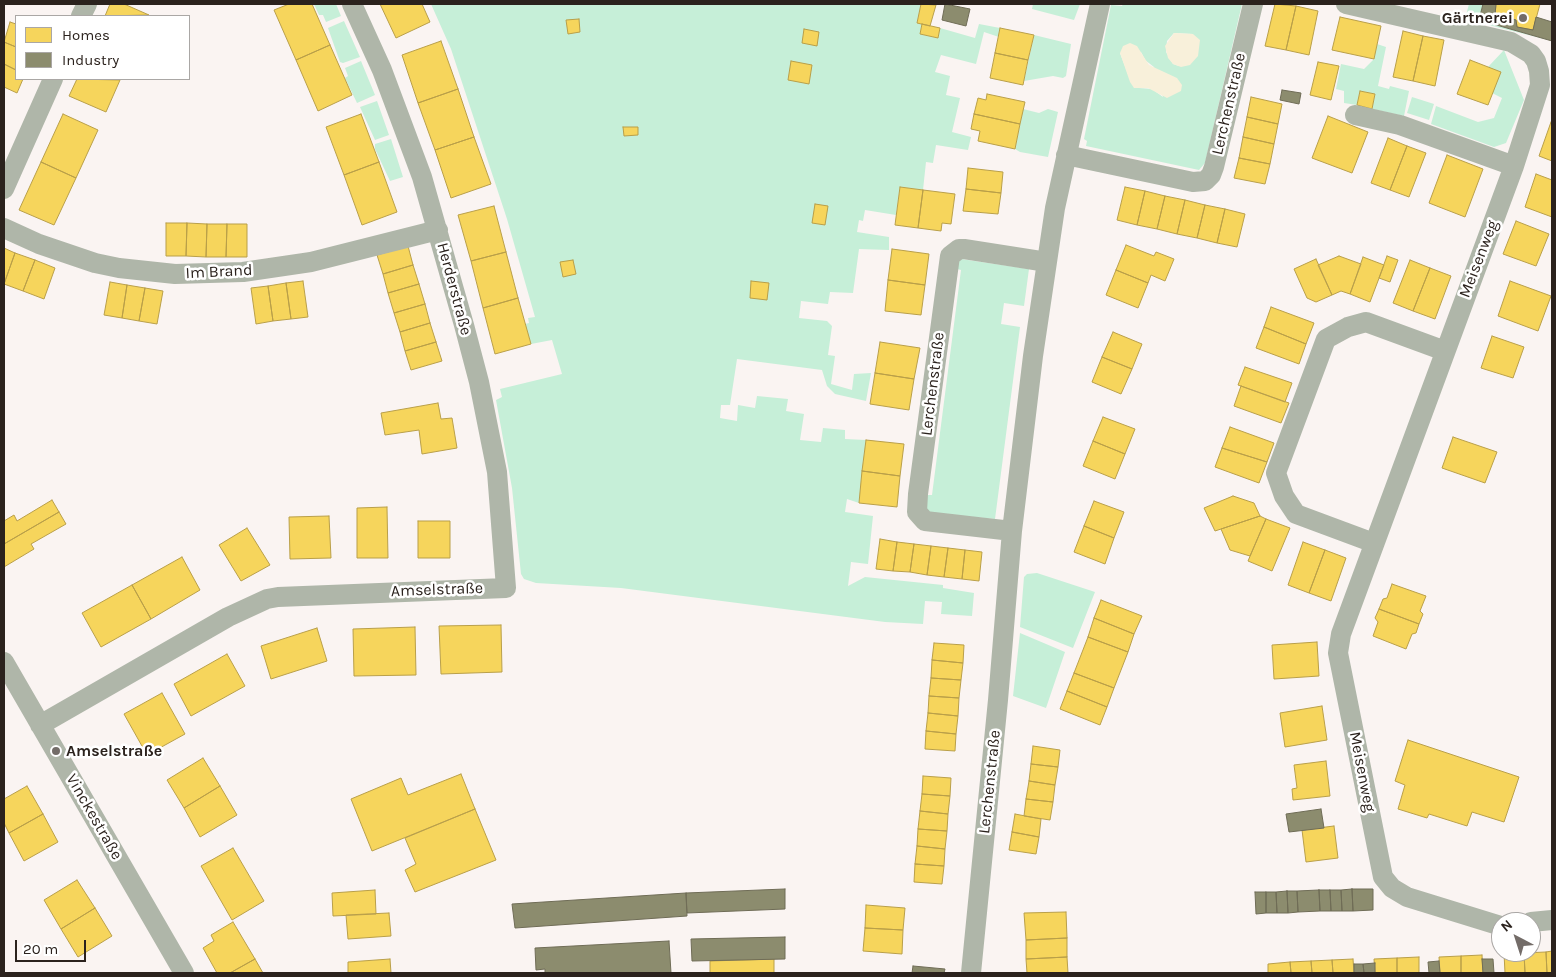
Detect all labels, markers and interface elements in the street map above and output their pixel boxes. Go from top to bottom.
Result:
place label: Gärtnerei [1442,8,1513,28]
marker: Gärtnerei [1517,12,1529,24]
legend [15,15,190,80]
text: Homes [62,26,110,44]
text: Industry [62,51,119,69]
street label: Lerchenstraße [1208,51,1250,157]
street label: Meisenweg [1455,217,1503,301]
street label: Herderstraße [432,241,476,337]
street label: Im Brand [185,261,253,283]
street label: Lerchenstraße [917,331,949,437]
street label: Amselstraße [391,579,483,601]
street label: Lerchenstraße [975,729,1005,835]
street label: Meisenweg [1345,730,1379,814]
place label: Amselstraße [66,741,162,761]
marker: Amselstraße [50,745,62,757]
street label: Vinckestraße [62,771,126,863]
north arrow [1491,912,1541,962]
text: N [1497,916,1516,936]
scale bar [18,930,89,962]
text: 20 m [23,940,58,958]

